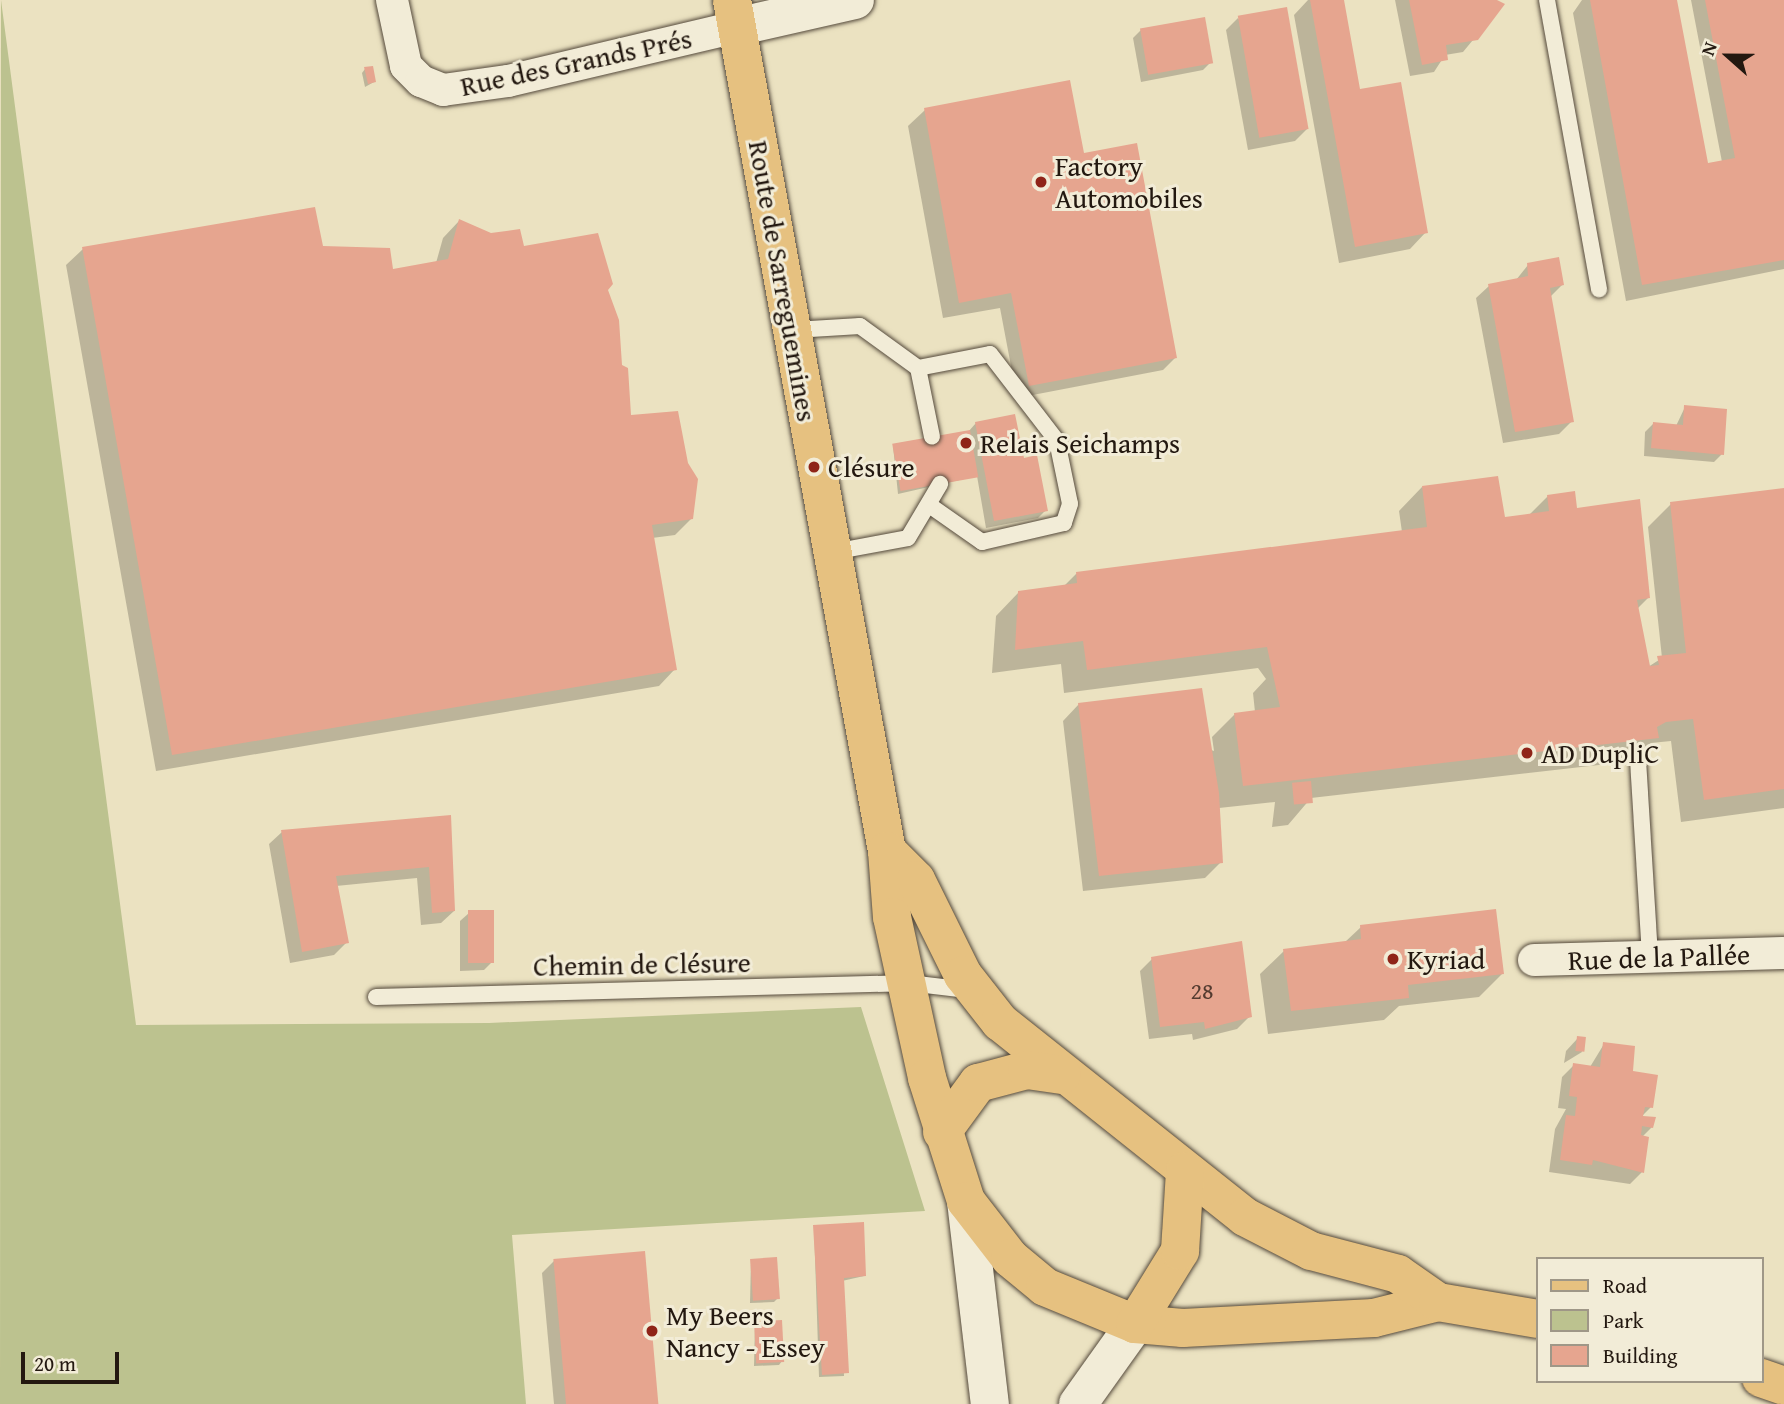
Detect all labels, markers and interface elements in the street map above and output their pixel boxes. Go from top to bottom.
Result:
street label: Rue des Grands Prés [457,21,695,103]
north arrow [1693,21,1763,91]
text: N [1693,38,1724,59]
street label: Route de Sarreguemines [742,138,824,424]
place label: Factory Automobiles [1055,149,1203,215]
marker: Factory Automobiles [1033,174,1049,190]
place label: Relais Seichamps [980,426,1180,460]
marker: Relais Seichamps [958,435,974,451]
place label: Clésure [828,450,915,484]
marker: Clésure [806,459,822,475]
place label: AD DupliC [1541,736,1659,770]
marker: AD DupliC [1519,745,1535,761]
street label: Rue de la Pallée [1567,937,1751,977]
place label: Kyriad [1407,942,1485,976]
street label: Chemin de Clésure [533,945,751,983]
marker: Kyriad [1385,951,1401,967]
house number: 28 [1190,977,1214,1005]
legend [1536,1257,1763,1383]
text: Road [1603,1270,1647,1301]
place label: My Beers Nancy - Essey [666,1298,825,1364]
text: Park [1603,1305,1644,1336]
marker: My Beers Nancy - Essey [644,1323,660,1339]
scale bar [24,1338,122,1382]
text: Building [1603,1340,1677,1371]
text: 20 m [34,1348,76,1379]

